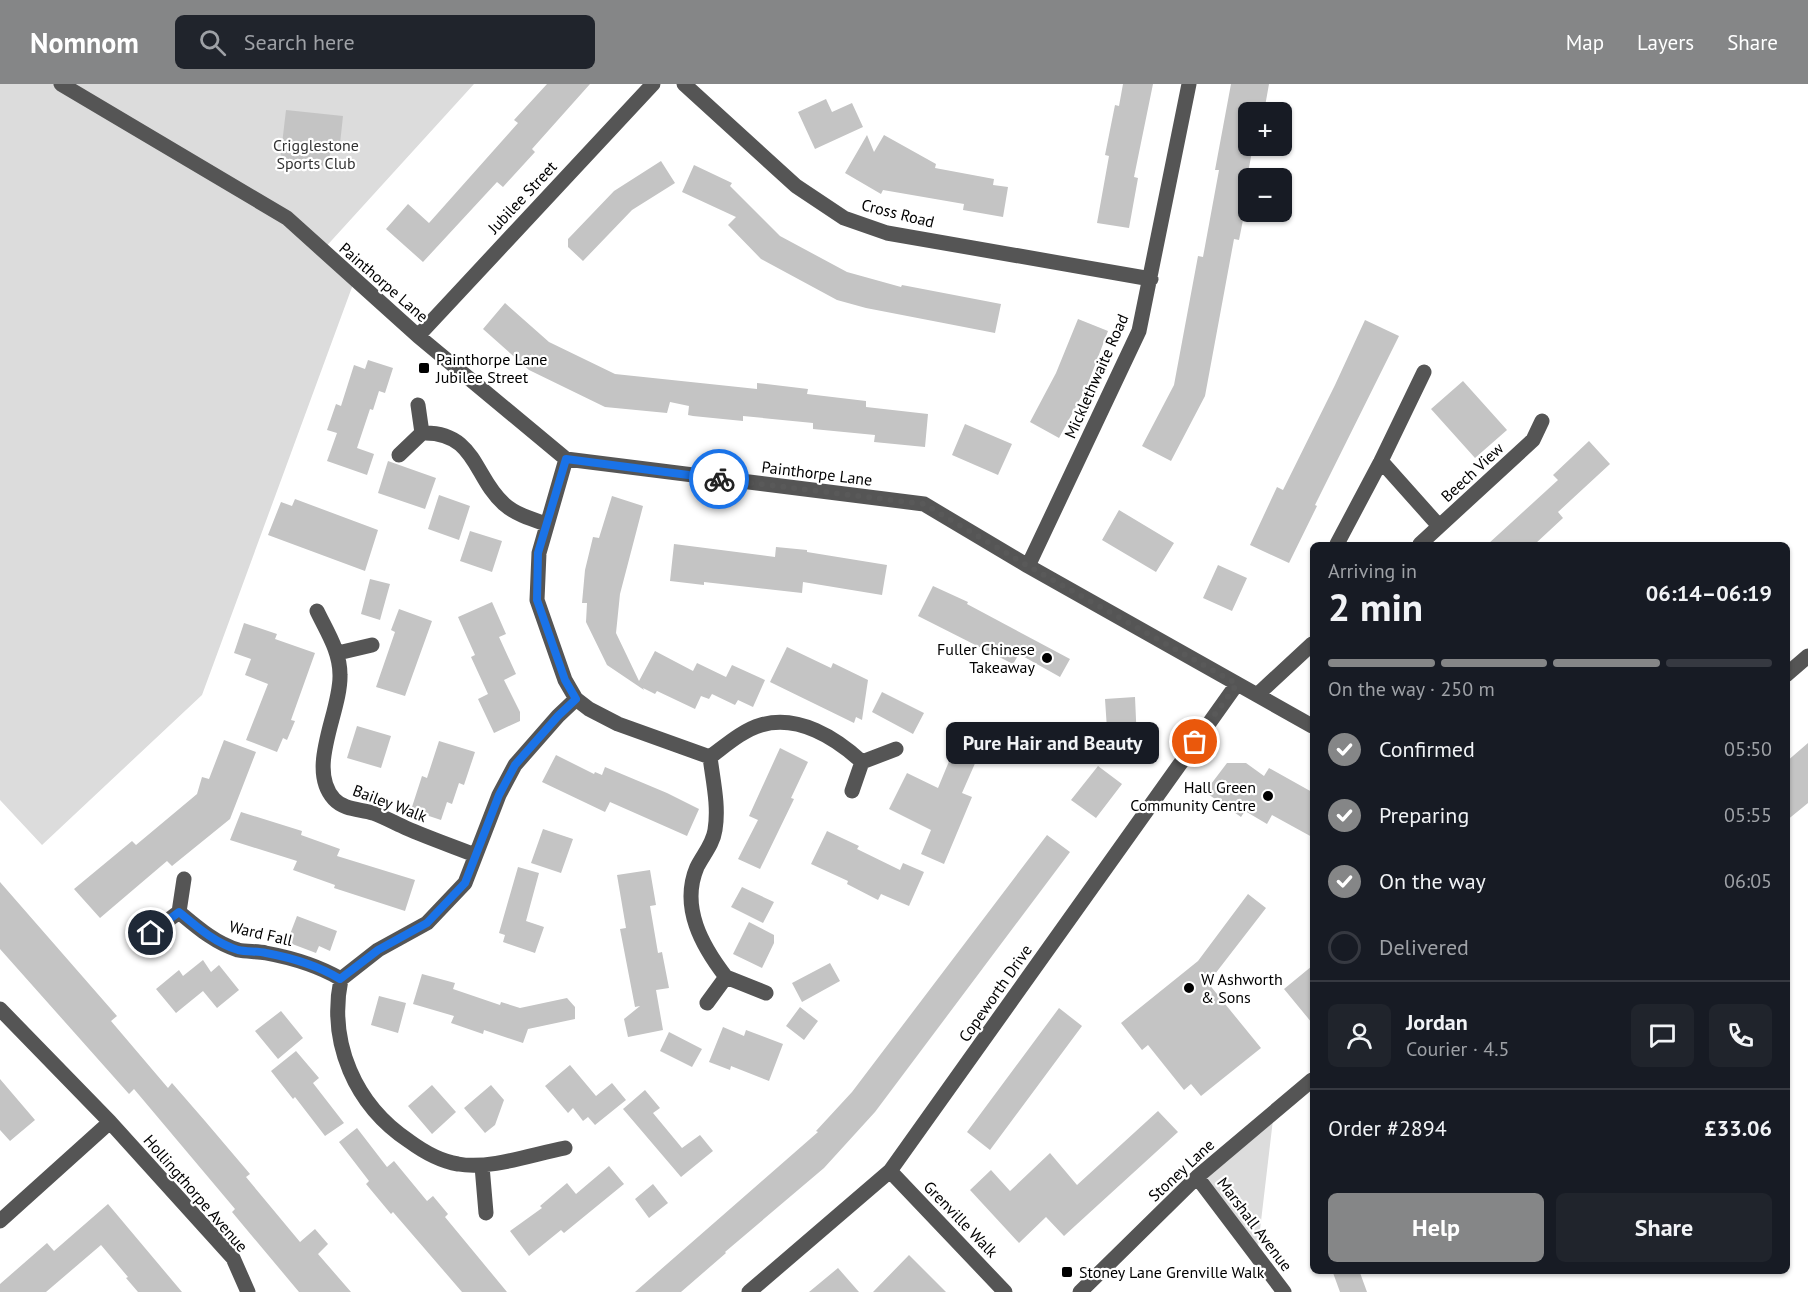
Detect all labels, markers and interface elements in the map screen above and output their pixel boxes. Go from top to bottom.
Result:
search box [175,15,595,69]
text: Nomnom [30,24,139,61]
icon: search [196,26,229,59]
text: Search here [244,28,355,56]
text: Map [1566,29,1604,56]
text: Layers [1637,29,1694,56]
text: Share [1727,29,1778,56]
map controls [1238,102,1292,222]
button: + [1238,102,1292,156]
park label: Crigglestone Sports Club [273,135,359,173]
street label: Jubilee Street [483,156,561,238]
button: − [1238,168,1292,222]
street label: Cross Road [859,194,937,232]
street label: Painthorpe Lane [335,238,433,326]
street label: Micklethwaite Road [1060,311,1132,441]
place label: Painthorpe Lane Jubilee Street [435,349,547,387]
marker: Painthorpe Lane Jubilee Street [417,361,431,375]
street label: Beech View [1437,438,1508,506]
courier [689,449,749,509]
street label: Painthorpe Lane [761,456,873,490]
icon: bike [703,463,736,496]
text: Arriving in [1328,558,1417,584]
text: 06:14–06:19 [1646,579,1772,607]
text: 2 min [1328,581,1423,632]
place label: Fuller Chinese Takeaway [937,639,1036,677]
marker: Fuller Chinese Takeaway [1040,651,1054,665]
text: On the way · 250 m [1328,676,1495,702]
pin [1169,716,1220,767]
callout: Pure Hair and Beauty [946,721,1159,763]
icon: bag [1178,725,1211,758]
text: Pure Hair and Beauty [963,730,1142,756]
icon: check [1328,733,1361,766]
text: Confirmed [1379,735,1475,763]
text: 05:50 [1724,736,1772,762]
place label: Hall Green Community Centre [1130,777,1256,815]
street label: Bailey Walk [350,780,430,826]
marker: Hall Green Community Centre [1261,789,1275,803]
icon: check [1328,799,1361,832]
text: Preparing [1379,801,1469,829]
text: 05:55 [1724,802,1772,828]
icon: check [1328,865,1361,898]
text: On the way [1379,867,1486,895]
text: 06:05 [1724,868,1772,894]
pin [125,907,176,958]
icon: home [134,916,167,949]
street label: Ward Fall [227,916,295,950]
text: Delivered [1379,933,1469,961]
street label: Copeworth Drive [954,941,1036,1045]
place label: W Ashworth & Sons [1201,969,1283,1007]
marker: W Ashworth & Sons [1182,981,1196,995]
button: person [1328,1004,1391,1067]
button: chat [1631,1004,1694,1067]
button: phone [1709,1004,1772,1067]
text: Jordan [1406,1008,1468,1036]
text: Courier · 4.5 [1406,1036,1509,1062]
text: Order #2894 [1328,1114,1447,1142]
text: £33.06 [1704,1114,1772,1142]
street label: Hollingthorpe Avenue [140,1130,252,1256]
street label: Stoney Lane [1144,1134,1218,1206]
street label: Marshall Avenue [1213,1173,1297,1275]
street label: Grenville Walk [920,1177,1003,1262]
button: Help [1328,1193,1544,1262]
button: Share [1556,1193,1772,1262]
place label: Stoney Lane Grenville Walk [1079,1262,1265,1282]
marker: Stoney Lane Grenville Walk [1060,1265,1074,1279]

